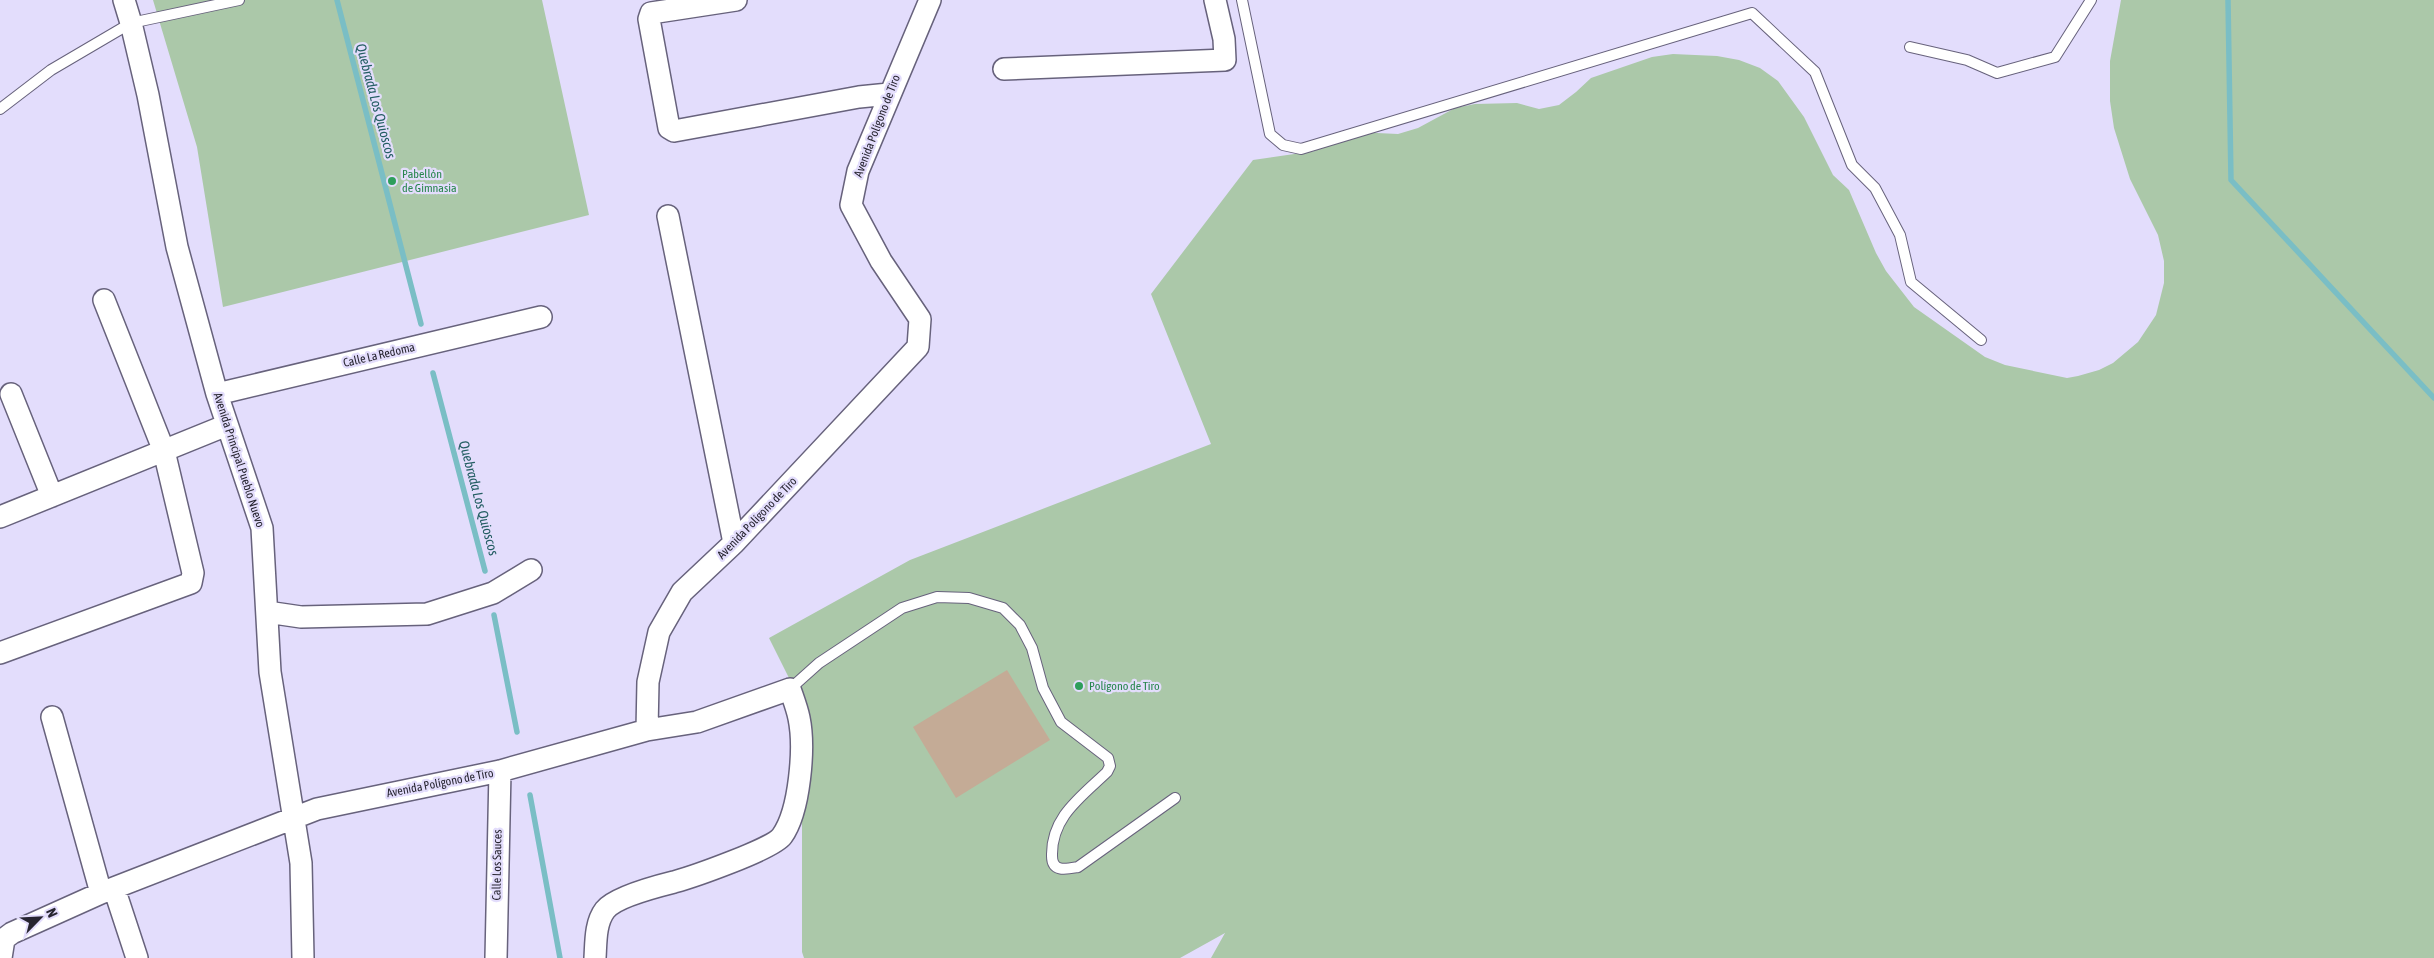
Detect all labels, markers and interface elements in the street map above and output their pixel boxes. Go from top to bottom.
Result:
water label: Quebrada Los Quioscos [353,42,399,160]
street label: Avenida Polígono de Tiro [851,73,903,179]
place label: Pabellón de Gimnasia [402,167,457,195]
marker: Pabellón de Gimnasia [386,175,398,187]
street label: Calle La Redoma [342,340,416,370]
street label: Avenida Principal Pueblo Nuevo [211,391,268,529]
water label: Quebrada Los Quioscos [456,439,502,557]
street label: Avenida Polígono de Tiro [714,474,800,562]
place label: Polígono de Tiro [1089,679,1160,693]
marker: Polígono de Tiro [1073,680,1085,692]
street label: Avenida Polígono de Tiro [385,766,495,800]
street label: Calle Los Sauces [489,829,505,901]
north arrow [15,893,65,943]
text: N [43,906,61,920]

